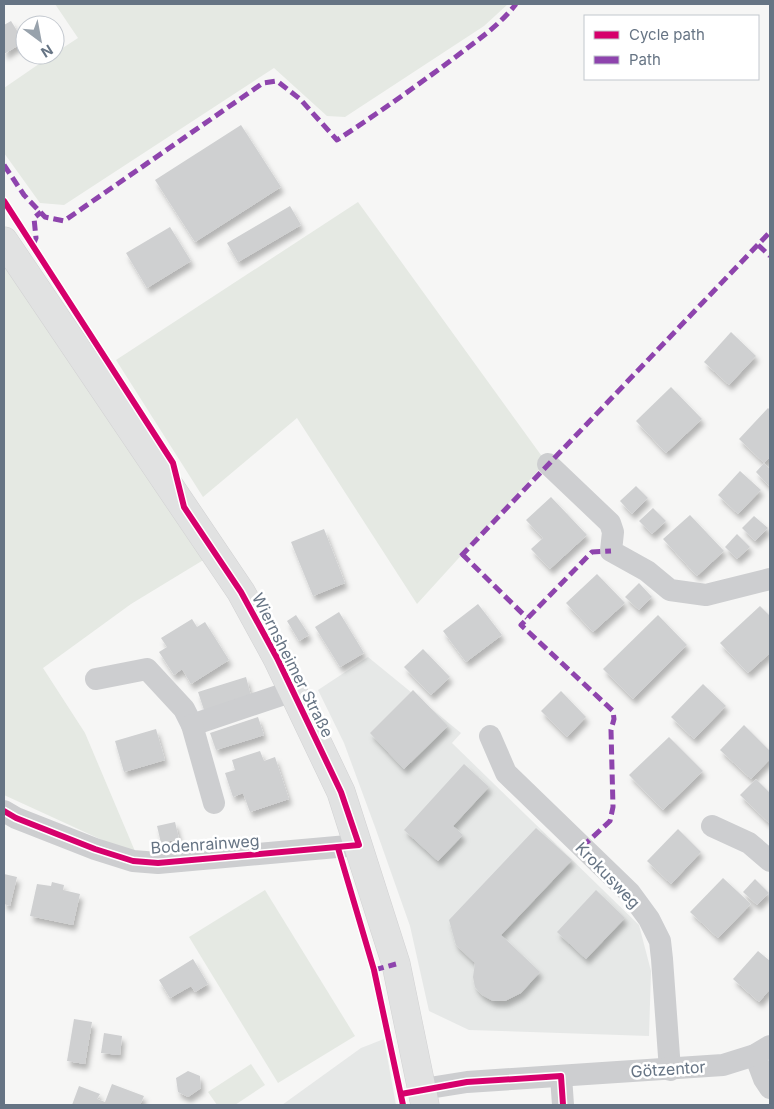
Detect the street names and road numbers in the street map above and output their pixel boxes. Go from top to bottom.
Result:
street label: Wiernsheimer Straße [248,589,338,741]
street label: Bodenrainweg [150,830,260,858]
street label: Krokusweg [571,838,645,912]
street label: Götzentor [630,1056,706,1082]

